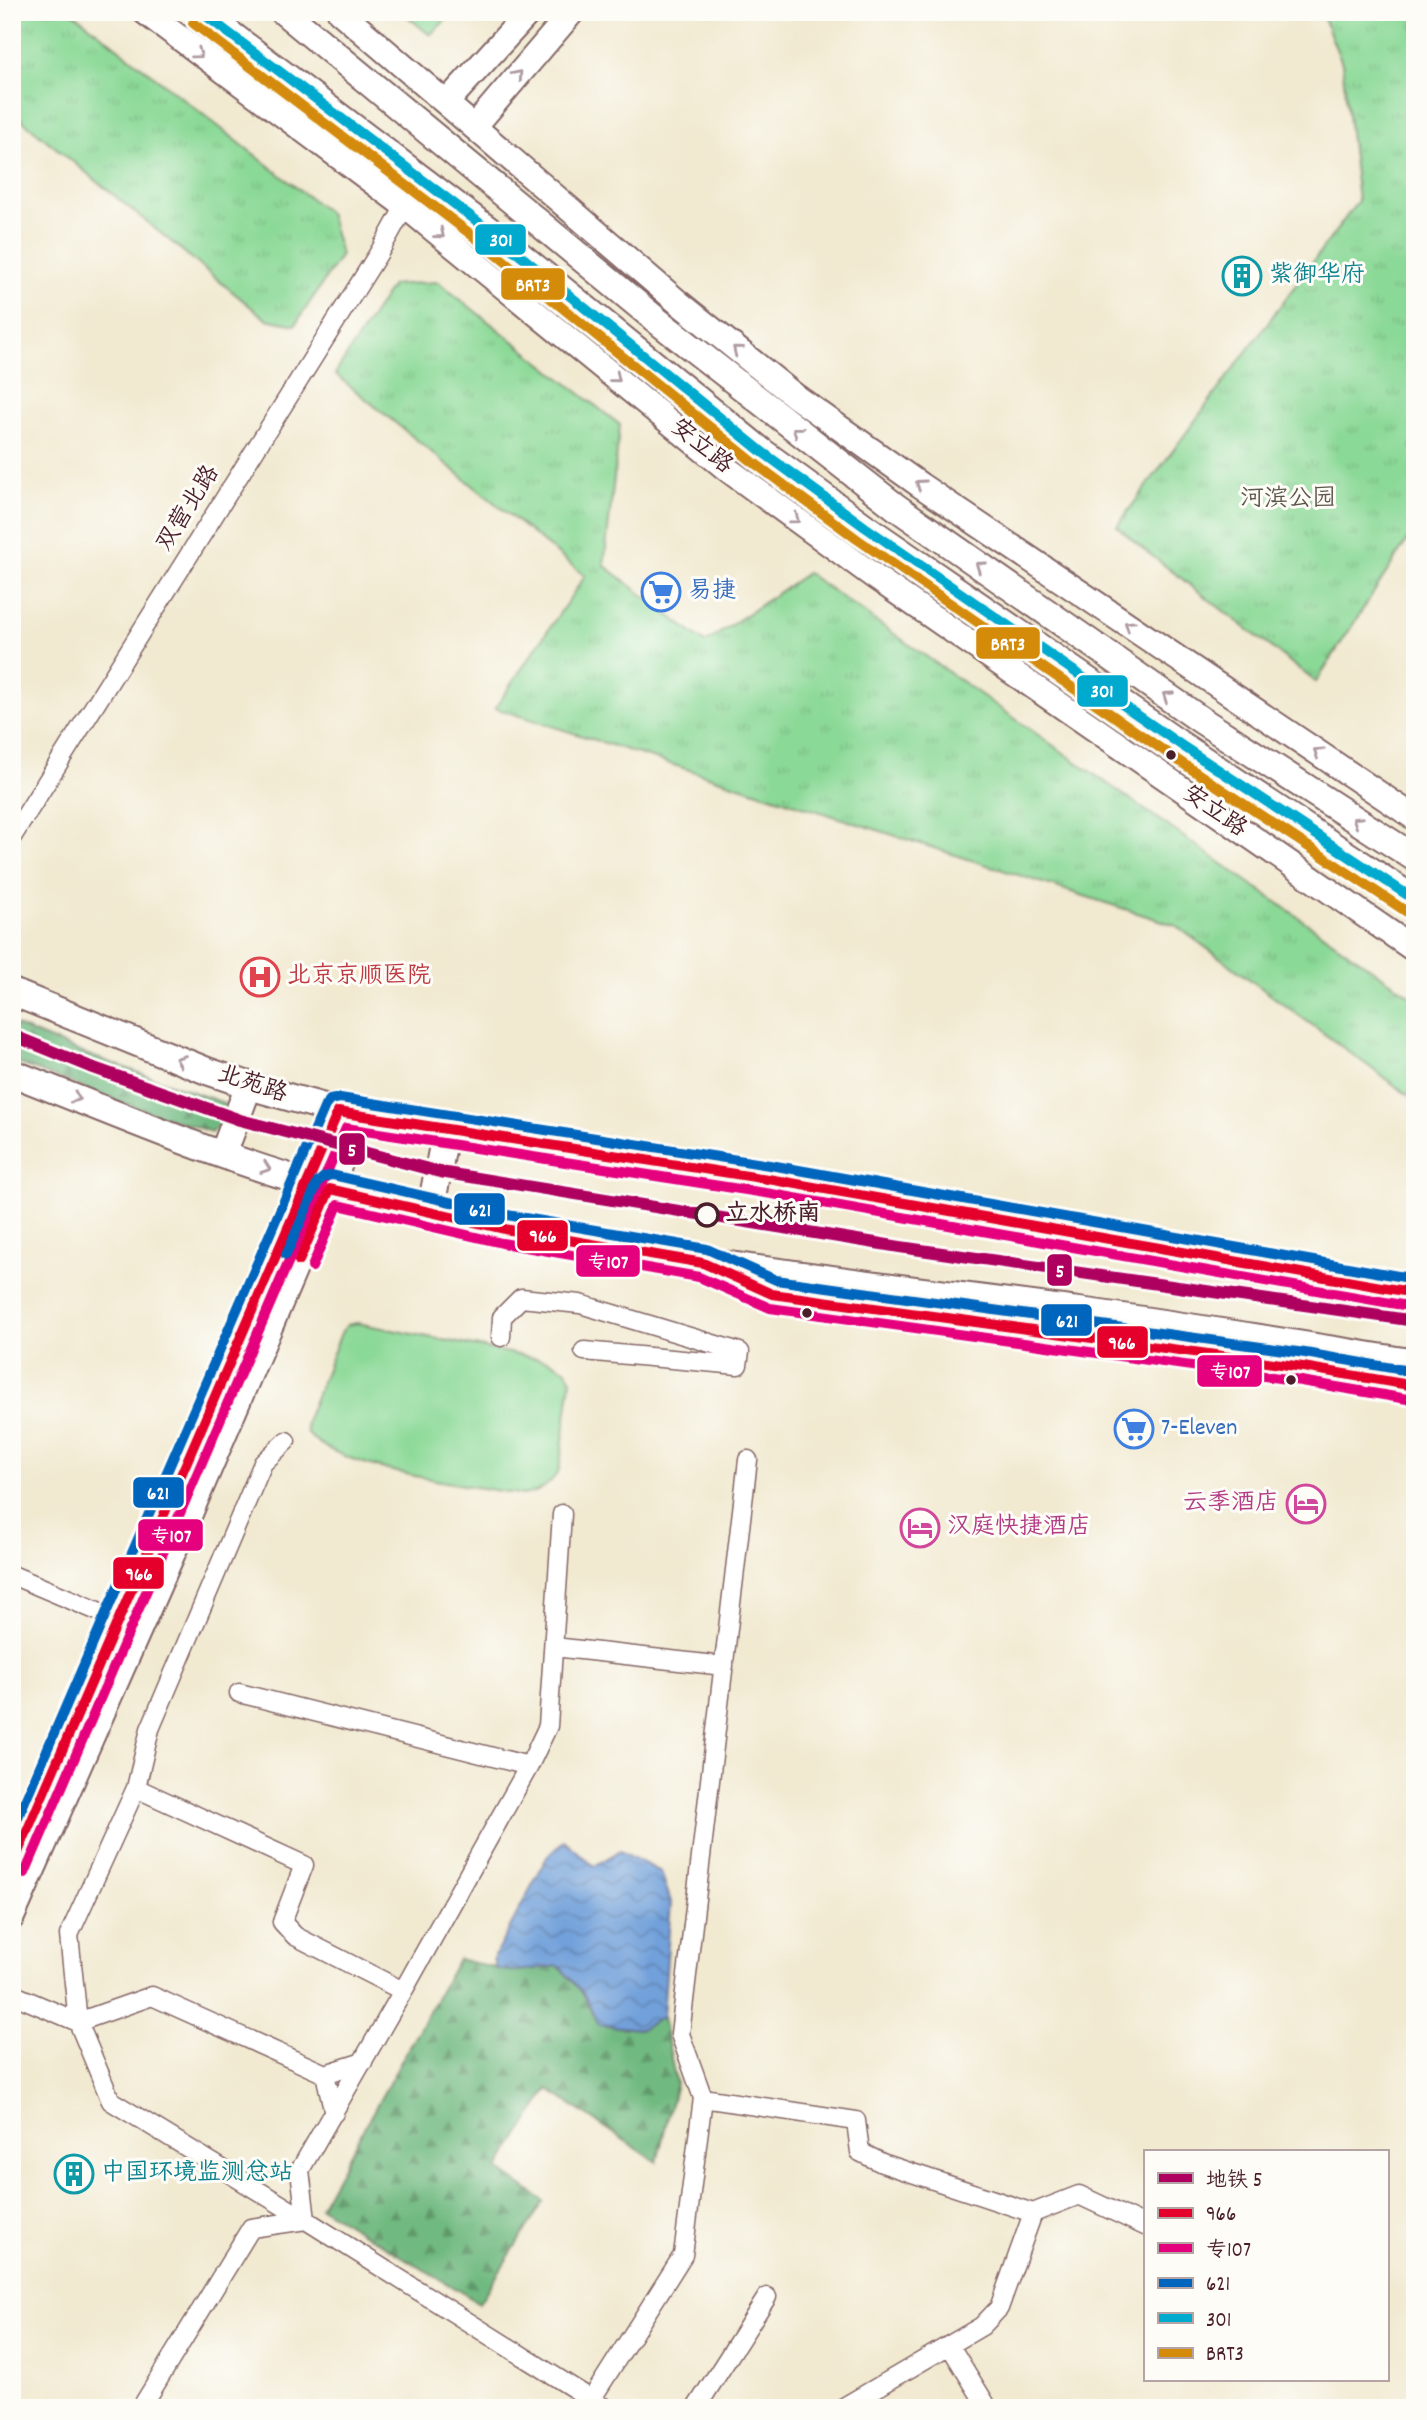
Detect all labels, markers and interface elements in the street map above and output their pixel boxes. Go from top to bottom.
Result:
one-way arrow [191,46,203,58]
one-way arrow [510,71,522,84]
line badge: 301 [474,223,527,256]
one-way arrow [431,226,444,238]
text: 301 [490,229,512,256]
building icon: 紫御华府 [1221,255,1263,297]
place label: 紫御华府 [1269,259,1365,293]
line badge: BRT3 [500,267,566,301]
text: BRT3 [516,274,550,301]
one-way arrow [732,345,744,358]
one-way arrow [607,370,620,382]
street label: 安立路 [662,411,740,483]
one-way arrow [792,427,805,440]
street label: 双营北路 [149,459,229,559]
one-way arrow [915,480,928,492]
park label: 河滨公园 [1240,483,1336,517]
one-way arrow [787,510,800,523]
one-way arrow [975,562,988,574]
supermarket icon: 易捷 [640,571,682,613]
place label: 易捷 [688,575,736,609]
one-way arrow [1124,621,1137,633]
line badge: BRT3 [975,626,1041,660]
text: BRT3 [991,633,1025,660]
line badge: 301 [1076,674,1129,708]
text: 301 [1091,680,1113,707]
one-way arrow [1162,692,1175,704]
one-way arrow [1312,747,1325,760]
unlabelled marker [1164,748,1178,762]
street label: 安立路 [1175,777,1253,847]
one-way arrow [1352,816,1365,829]
hospital icon: 北京京顺医院 [239,956,281,998]
place label: 北京京顺医院 [287,960,431,994]
one-way arrow [175,1054,187,1068]
street label: 北苑路 [213,1058,291,1112]
one-way arrow [69,1089,81,1103]
line badge: 5 [338,1132,366,1166]
text: 5 [348,1139,357,1166]
one-way arrow [259,1160,271,1175]
line badge: 621 [453,1192,506,1226]
place label: 立水桥南 [725,1198,821,1232]
text: 621 [469,1199,491,1226]
marker: 立水桥南 [695,1203,719,1227]
line badge: 966 [516,1219,569,1252]
text: 966 [529,1225,557,1252]
line badge: 专107 [575,1244,641,1278]
text: 专107 [588,1251,628,1278]
line badge: 5 [1046,1253,1073,1287]
text: 5 [1056,1260,1065,1287]
line badge: 621 [1040,1303,1093,1337]
unlabelled marker [800,1306,814,1320]
text: 621 [1056,1310,1078,1337]
line badge: 966 [1096,1325,1149,1359]
text: 966 [1108,1332,1136,1359]
line badge: 专107 [1196,1354,1263,1388]
text: 专107 [1210,1361,1250,1388]
unlabelled marker [1284,1373,1298,1387]
supermarket icon: 7-Eleven [1113,1408,1155,1450]
place label: 7-Eleven [1161,1412,1237,1446]
line badge: 621 [132,1476,185,1509]
text: 621 [147,1482,169,1509]
hotel icon: 云季酒店 [1285,1483,1327,1525]
place label: 云季酒店 [1183,1487,1279,1521]
hotel icon: 汉庭快捷酒店 [899,1507,941,1549]
place label: 汉庭快捷酒店 [947,1511,1091,1545]
line badge: 专107 [137,1518,204,1552]
text: 专107 [151,1525,191,1552]
line badge: 966 [112,1556,165,1590]
text: 966 [125,1563,153,1590]
legend [1144,2150,1388,2382]
building icon: 中国环境监测总站 [53,2153,95,2195]
place label: 中国环境监测总站 [101,2157,293,2191]
text: 地铁 5 [1206,2167,1263,2197]
text: 966 [1206,2201,1236,2231]
text: 专107 [1206,2237,1251,2267]
text: 621 [1206,2271,1230,2301]
text: 301 [1206,2307,1231,2337]
text: BRT3 [1206,2341,1244,2371]

